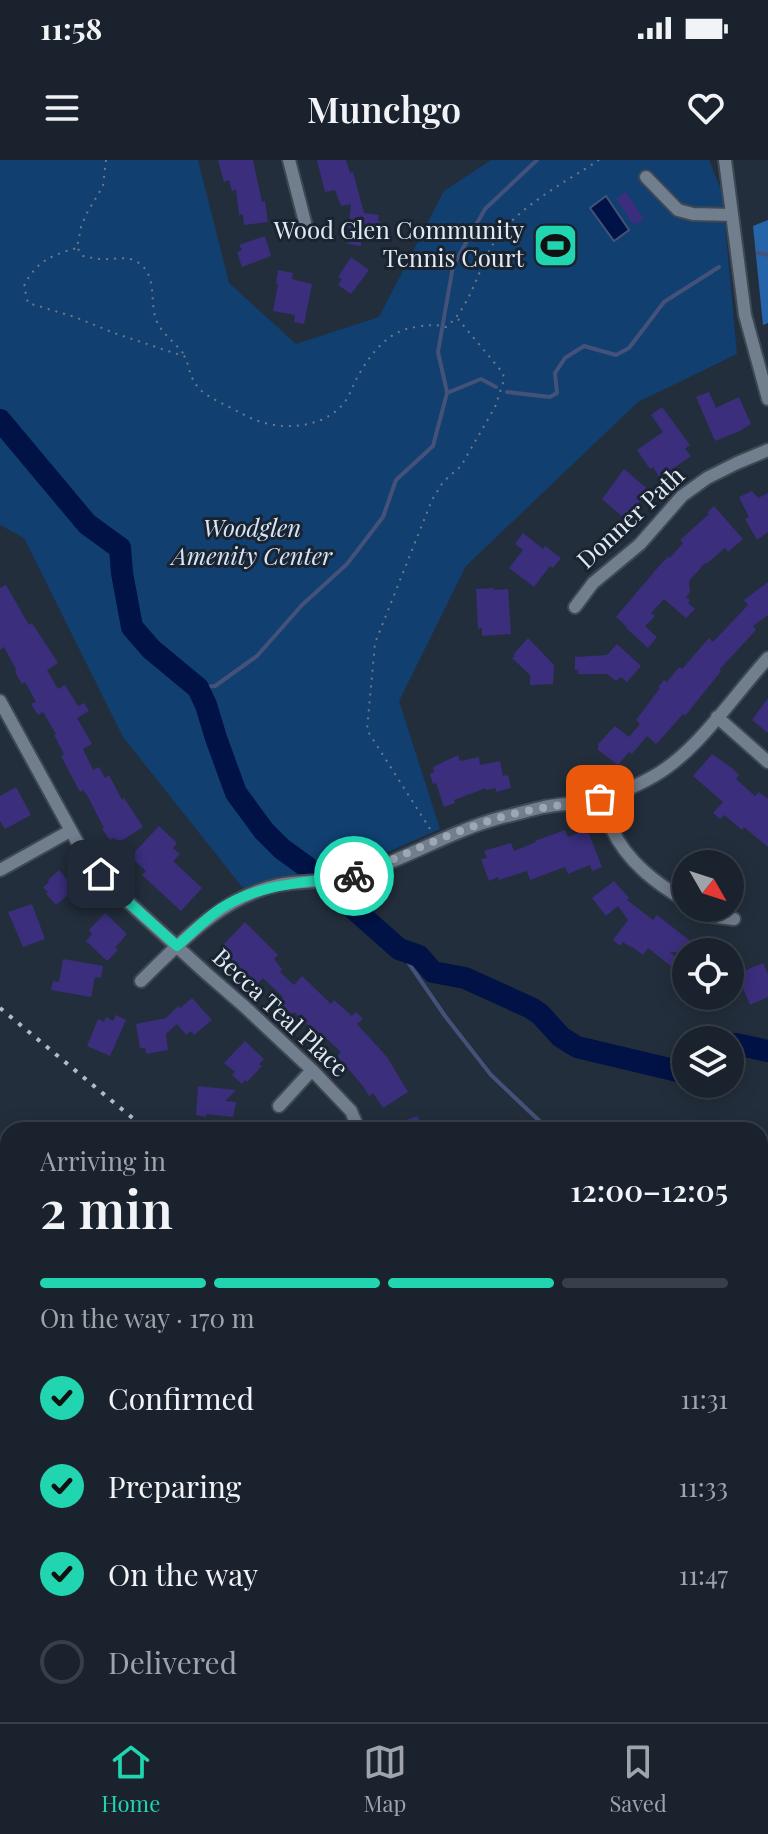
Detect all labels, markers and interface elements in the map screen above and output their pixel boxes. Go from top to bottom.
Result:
text: 11:58 [40,8,102,48]
text: Munchgo [307,84,461,132]
icon: menu [40,86,84,130]
icon: heart [684,86,728,130]
place label: Wood Glen Community Tennis Court [273,213,524,273]
sports icon: Wood Glen Community Tennis Court [531,221,579,269]
street label: Donner Path [569,458,690,575]
park label: Woodglen Amenity Center [169,511,333,571]
pin [566,765,634,833]
icon: bag [578,777,622,821]
courier [314,836,394,916]
pin [67,840,135,908]
north arrow [672,850,744,922]
map controls [672,850,744,1098]
icon: home [79,852,123,896]
icon: bike [332,854,376,898]
button: locate [672,938,744,1010]
street label: Becca Teal Place [207,940,356,1083]
button: layers [672,1026,744,1098]
text: Arriving in [40,1143,166,1178]
text: 12:00–12:05 [570,1170,728,1210]
text: 2 min [40,1173,173,1242]
text: On the way · 170 m [40,1300,255,1335]
icon: check [40,1376,84,1420]
text: Confirmed [108,1378,254,1418]
text: 11:31 [680,1381,728,1416]
icon: check [40,1464,84,1508]
text: Preparing [108,1466,241,1506]
text: 11:33 [678,1469,728,1504]
icon: check [40,1552,84,1596]
text: On the way [108,1554,258,1594]
text: 11:47 [679,1557,728,1592]
text: Delivered [108,1642,237,1682]
tab: Home [101,1740,160,1818]
tab: Map [363,1740,407,1818]
tab: Saved [609,1740,667,1818]

